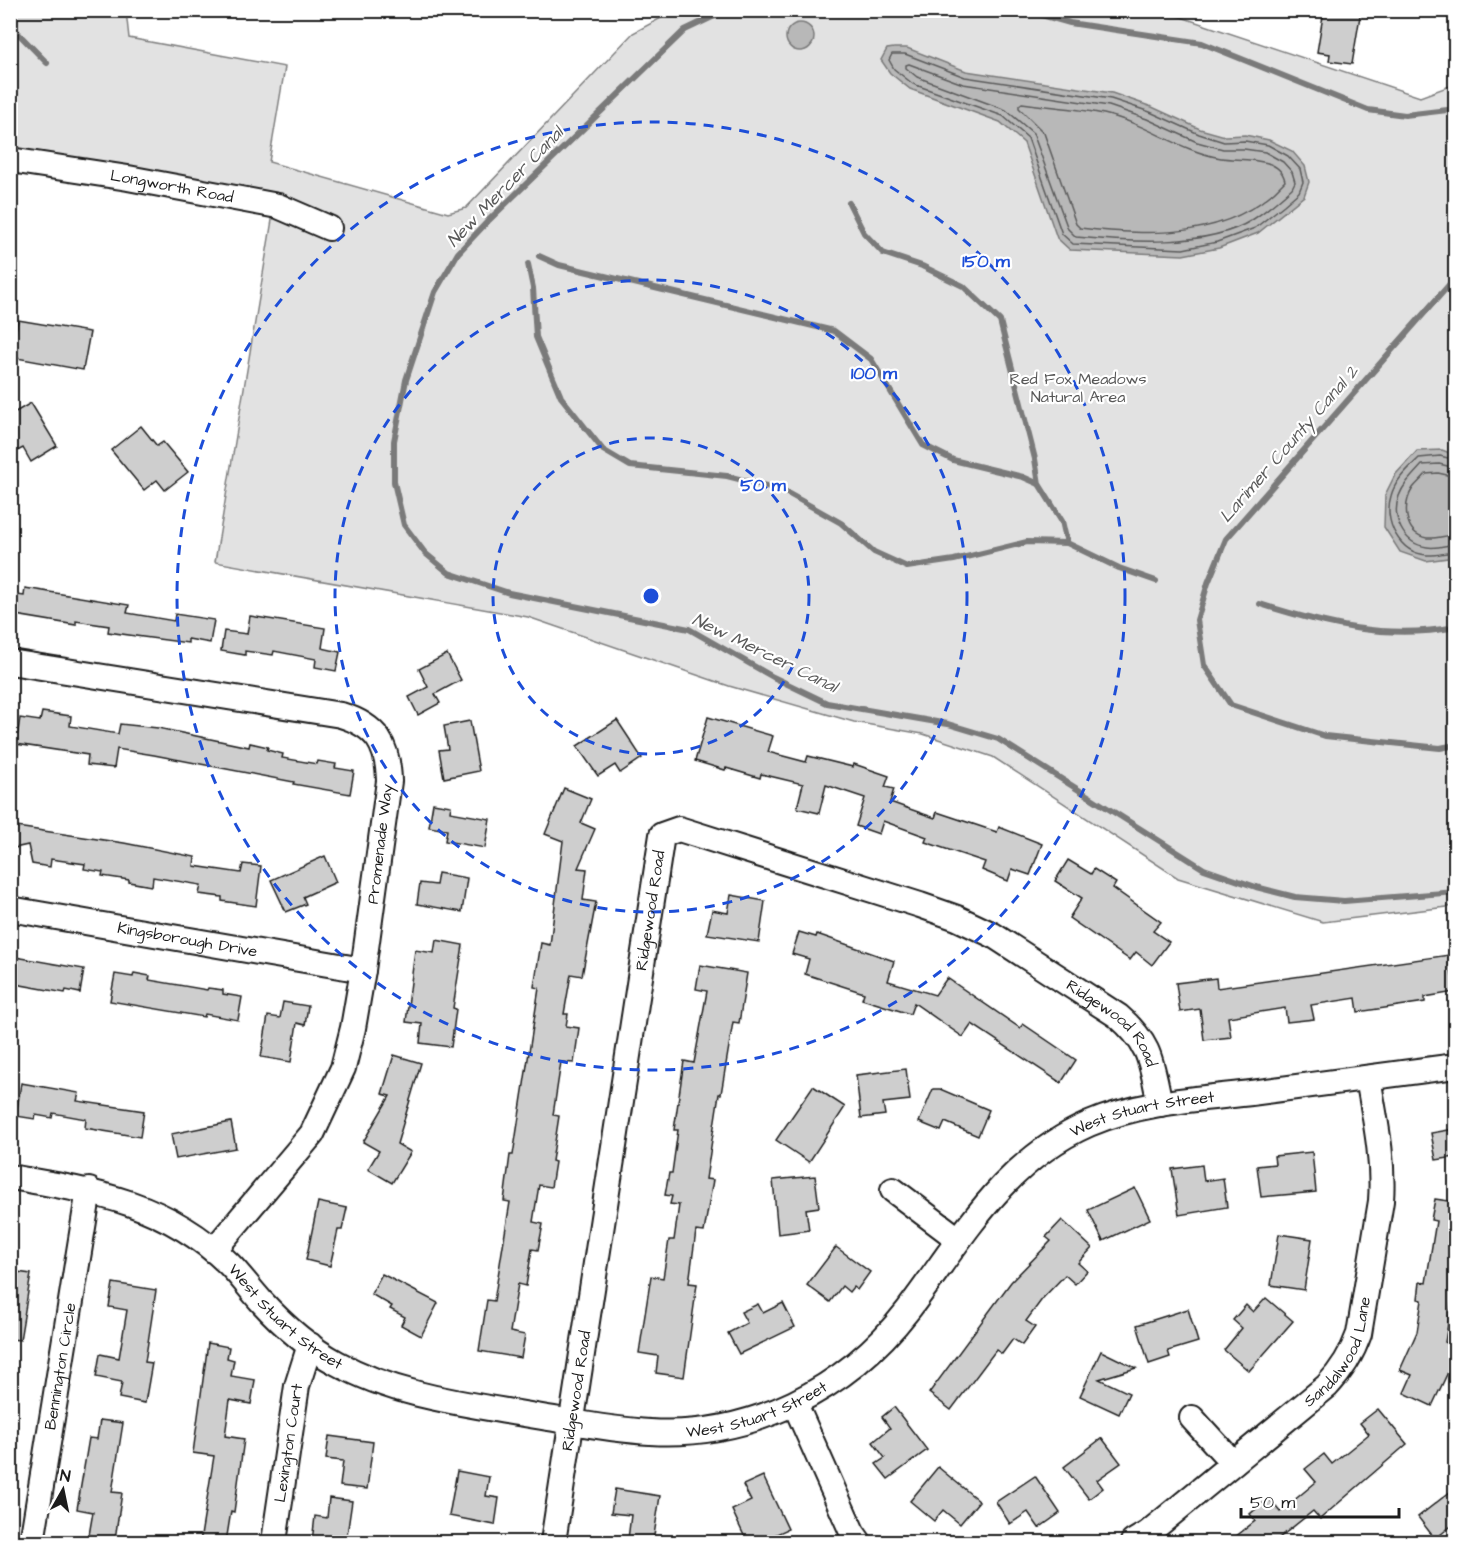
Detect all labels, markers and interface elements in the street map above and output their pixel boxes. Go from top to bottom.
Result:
water label: New Mercer Canal [441,120,571,253]
street label: Longworth Road [109,164,235,208]
text: 150 m [962,249,1011,274]
water label: Larimer County Canal 2 [1214,359,1366,529]
text: 100 m [851,361,898,386]
park label: Red Fox Meadows Natural Area [1010,368,1146,408]
text: 50 m [740,473,787,498]
centre of rings [641,586,661,606]
water label: New Mercer Canal [688,607,844,700]
street label: Promenade Way [362,783,399,905]
street label: Ridgewood Road [630,849,670,972]
street label: Kingsborough Drive [116,917,259,963]
street label: Ridgewood Road [1062,974,1162,1069]
street label: West Stuart Street [1066,1086,1216,1143]
street label: West Stuart Street [223,1259,347,1375]
street label: Sandalwood Lane [1299,1295,1376,1412]
street label: Bennington Circle [39,1301,82,1431]
street label: Ridgewood Road [556,1329,596,1452]
street label: West Stuart Street [685,1376,832,1443]
street label: Lexington Court [269,1382,308,1504]
north arrow [33,1460,93,1520]
text: N [59,1465,72,1488]
scale bar [1241,1481,1398,1519]
text: 50 m [1250,1490,1295,1515]

